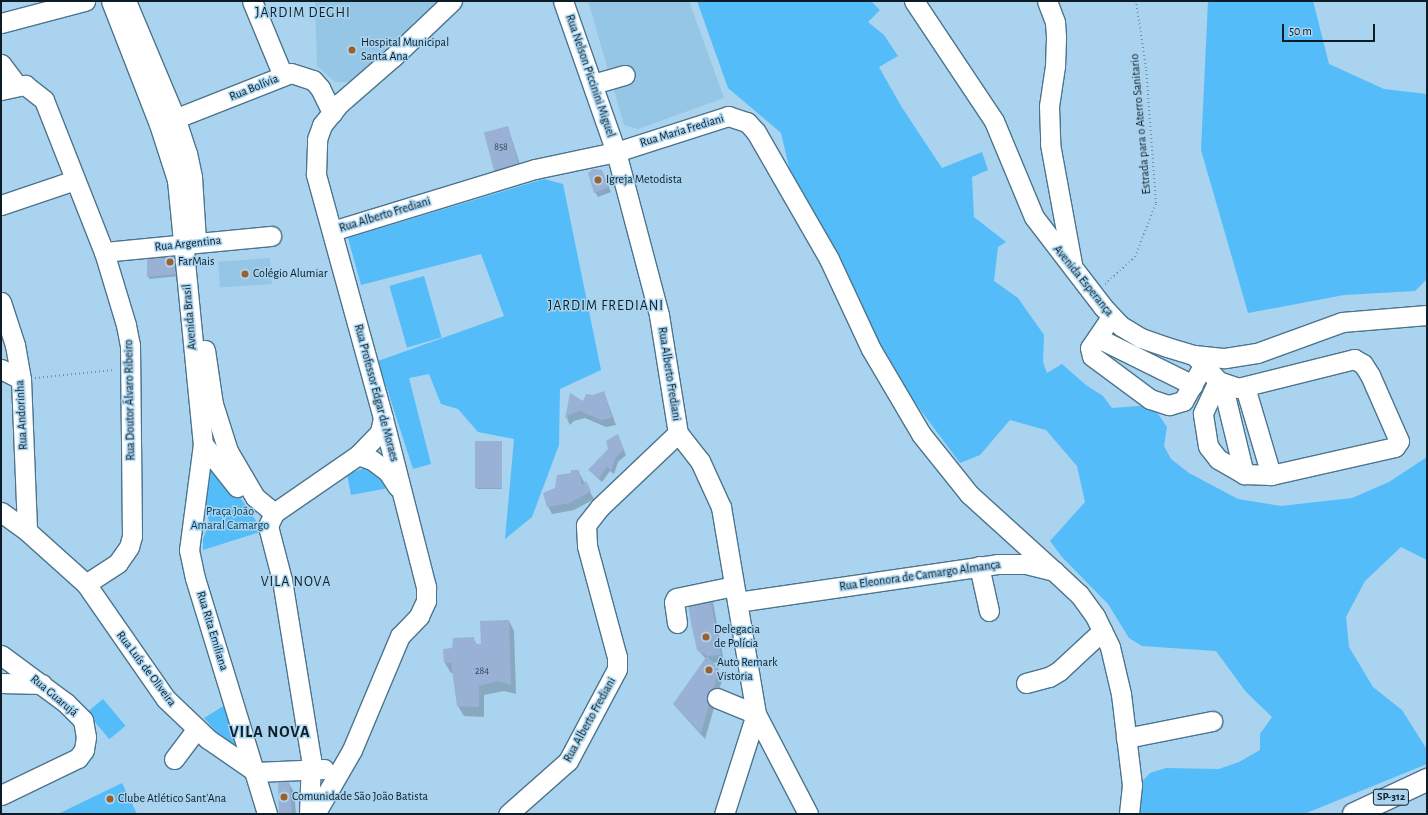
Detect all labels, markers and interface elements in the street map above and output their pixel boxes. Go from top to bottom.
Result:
district label: JARDIM DEGHI [255,5,351,21]
street label: Rua Nelson Piccinini Miguel [562,13,618,139]
scale bar [1284,16,1377,42]
text: 50 m [1289,25,1312,37]
place label: Hospital Municipal Santa Ana [361,36,449,64]
marker: Hospital Municipal Santa Ana [346,44,358,56]
street label: Estrada para o Aterro Sanitario [1128,53,1154,195]
street label: Rua Bolívia [227,72,281,104]
street label: Rua Maria Frediani [638,111,726,151]
house number: 858 [494,142,508,154]
place label: Igreja Metodista [606,173,682,187]
marker: Igreja Metodista [593,175,603,185]
street label: Rua Alberto Frediani [338,194,432,236]
street label: Rua Argentina [154,233,222,255]
street label: Avenida Esperança [1050,243,1116,319]
place label: FarMais [178,255,214,269]
marker: FarMais [165,257,175,267]
place label: Colégio Alumiar [253,267,328,281]
marker: Colégio Alumiar [240,269,250,279]
street label: Avenida Brasil [180,284,200,350]
district label: JARDIM FREDIANI [548,298,664,314]
street label: Rua Professor Edgar de Moraes [351,323,401,463]
street label: Rua Alberto Frediani [654,326,684,422]
street label: Rua Doutor Álvaro Ribeiro [122,339,138,461]
street label: Rua Andorinha [13,380,31,450]
park label: Praça João Amaral Camargo [191,505,269,533]
street label: Rua Eleonora de Camargo Almança [839,558,1001,594]
district label: VILA NOVA [261,574,331,590]
street label: Rua Rita Emiliana [193,590,231,672]
place label: Delegacia de Polícia [714,623,760,651]
street label: Rua Luís de Oliveira [113,629,179,709]
marker: Delegacia de Polícia [701,632,711,642]
place label: Auto Remark Vistoria [717,656,777,684]
marker: Auto Remark Vistoria [704,665,714,675]
house number: 284 [475,666,489,678]
street label: Rua Guarujá [27,672,81,720]
street label: Rua Alberto Frediani [561,675,619,765]
district label: VILA NOVA [229,722,311,742]
road number: SP-312 [1372,788,1410,806]
place label: Comunidade São João Batista [292,790,428,804]
place label: Clube Atlético Sant'Ana [118,792,226,806]
marker: Comunidade São João Batista [279,792,289,802]
marker: Clube Atlético Sant'Ana [105,794,115,804]

